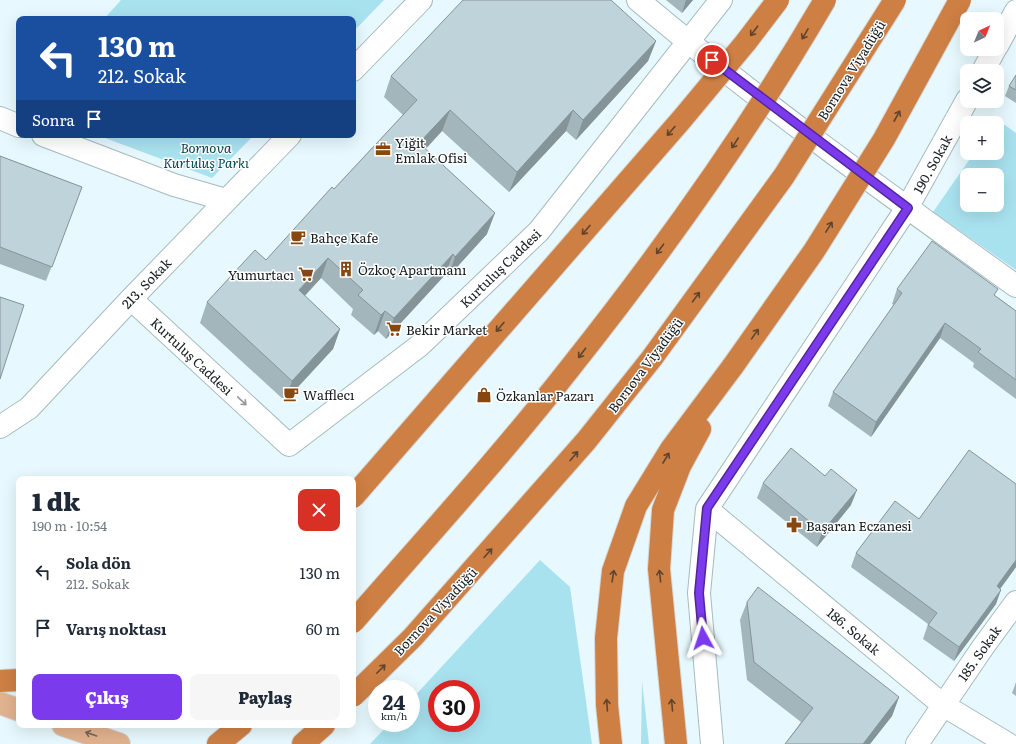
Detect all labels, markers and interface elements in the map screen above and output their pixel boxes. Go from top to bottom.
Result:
north arrow [960,12,1004,56]
map controls [960,12,1004,212]
street label: Bornova Viyadüğü [813,16,889,124]
text: 130 m [98,24,176,66]
one-way arrow [750,26,758,37]
one-way arrow [801,28,809,40]
icon: left [32,32,84,84]
pin [695,43,729,77]
icon: arrive [701,49,723,71]
text: 212. Sokak [98,62,186,89]
button: layers [960,64,1004,108]
text: Sonra [32,108,75,131]
icon: arrive [83,108,105,130]
one-way arrow [893,110,901,122]
button: + [960,116,1004,160]
one-way arrow [667,126,676,137]
street label: 190. Sokak [908,130,956,197]
place label: Yiğit Emlak Ofisi [395,133,468,167]
one-way arrow [731,137,739,148]
park label: Bornova Kurtuluş Parkı [163,138,249,172]
office icon: Yiğit Emlak Ofisi [374,140,392,158]
button: − [960,168,1004,212]
one-way arrow [825,222,833,233]
street label: Kurtuluş Caddesi [455,224,545,312]
one-way arrow [582,224,591,235]
cafe icon: Bahçe Kafe [289,228,307,246]
place label: Bahçe Kafe [310,228,378,247]
one-way arrow [656,244,664,255]
street label: 213. Sokak [117,253,176,313]
building icon: Özkoç Apartmanı [337,260,355,278]
place label: Özkoç Apartmanı [358,260,467,279]
place label: Yumurtacı [228,265,295,284]
supermarket icon: Yumurtacı [297,265,315,283]
one-way arrow [692,292,700,303]
street label: Kurtuluş Caddesi [147,313,238,400]
street label: Bornova Viyadüğü [603,314,687,416]
supermarket icon: Bekir Market [385,320,403,338]
place label: Bekir Market [406,320,488,339]
one-way arrow [496,322,505,332]
one-way arrow [751,328,759,339]
one-way arrow [578,348,586,359]
cafe icon: Wafflecı [282,385,300,403]
place label: Wafflecı [303,385,355,404]
shop icon: Özkanlar Pazarı [475,386,493,404]
place label: Özkanlar Pazarı [496,386,595,405]
one-way arrow [237,397,247,406]
one-way arrow [569,451,578,461]
one-way arrow [662,452,670,464]
text: 1 dk [32,483,80,518]
button: close [298,489,340,531]
text: 190 m · 10:54 [32,516,107,535]
pharmacy icon: Başaran Eczanesi [785,516,803,534]
place label: Başaran Eczanesi [806,516,912,535]
one-way arrow [483,548,493,558]
text: Sola dön [66,551,131,574]
icon: left [32,561,54,583]
text: 130 m [300,561,340,584]
street label: Bornova Viyadüğü [389,563,481,659]
one-way arrow [609,570,617,583]
one-way arrow [656,570,663,583]
text: 212. Sokak [66,574,129,593]
street label: 186. Sokak [823,603,886,660]
icon: arrive [32,617,54,639]
text: Varış noktası [66,617,166,640]
text: 60 m [306,617,340,640]
position arrow [682,617,724,659]
street label: 185. Sokak [953,620,1006,685]
one-way arrow [376,664,386,674]
button: Çıkış [32,674,182,720]
button: Paylaş [190,674,340,720]
speed limit sign: 30 [428,680,480,732]
text: 24 [383,686,405,716]
one-way arrow [604,699,611,712]
one-way arrow [669,699,676,712]
text: km/h [381,708,407,723]
one-way arrow [86,730,98,738]

